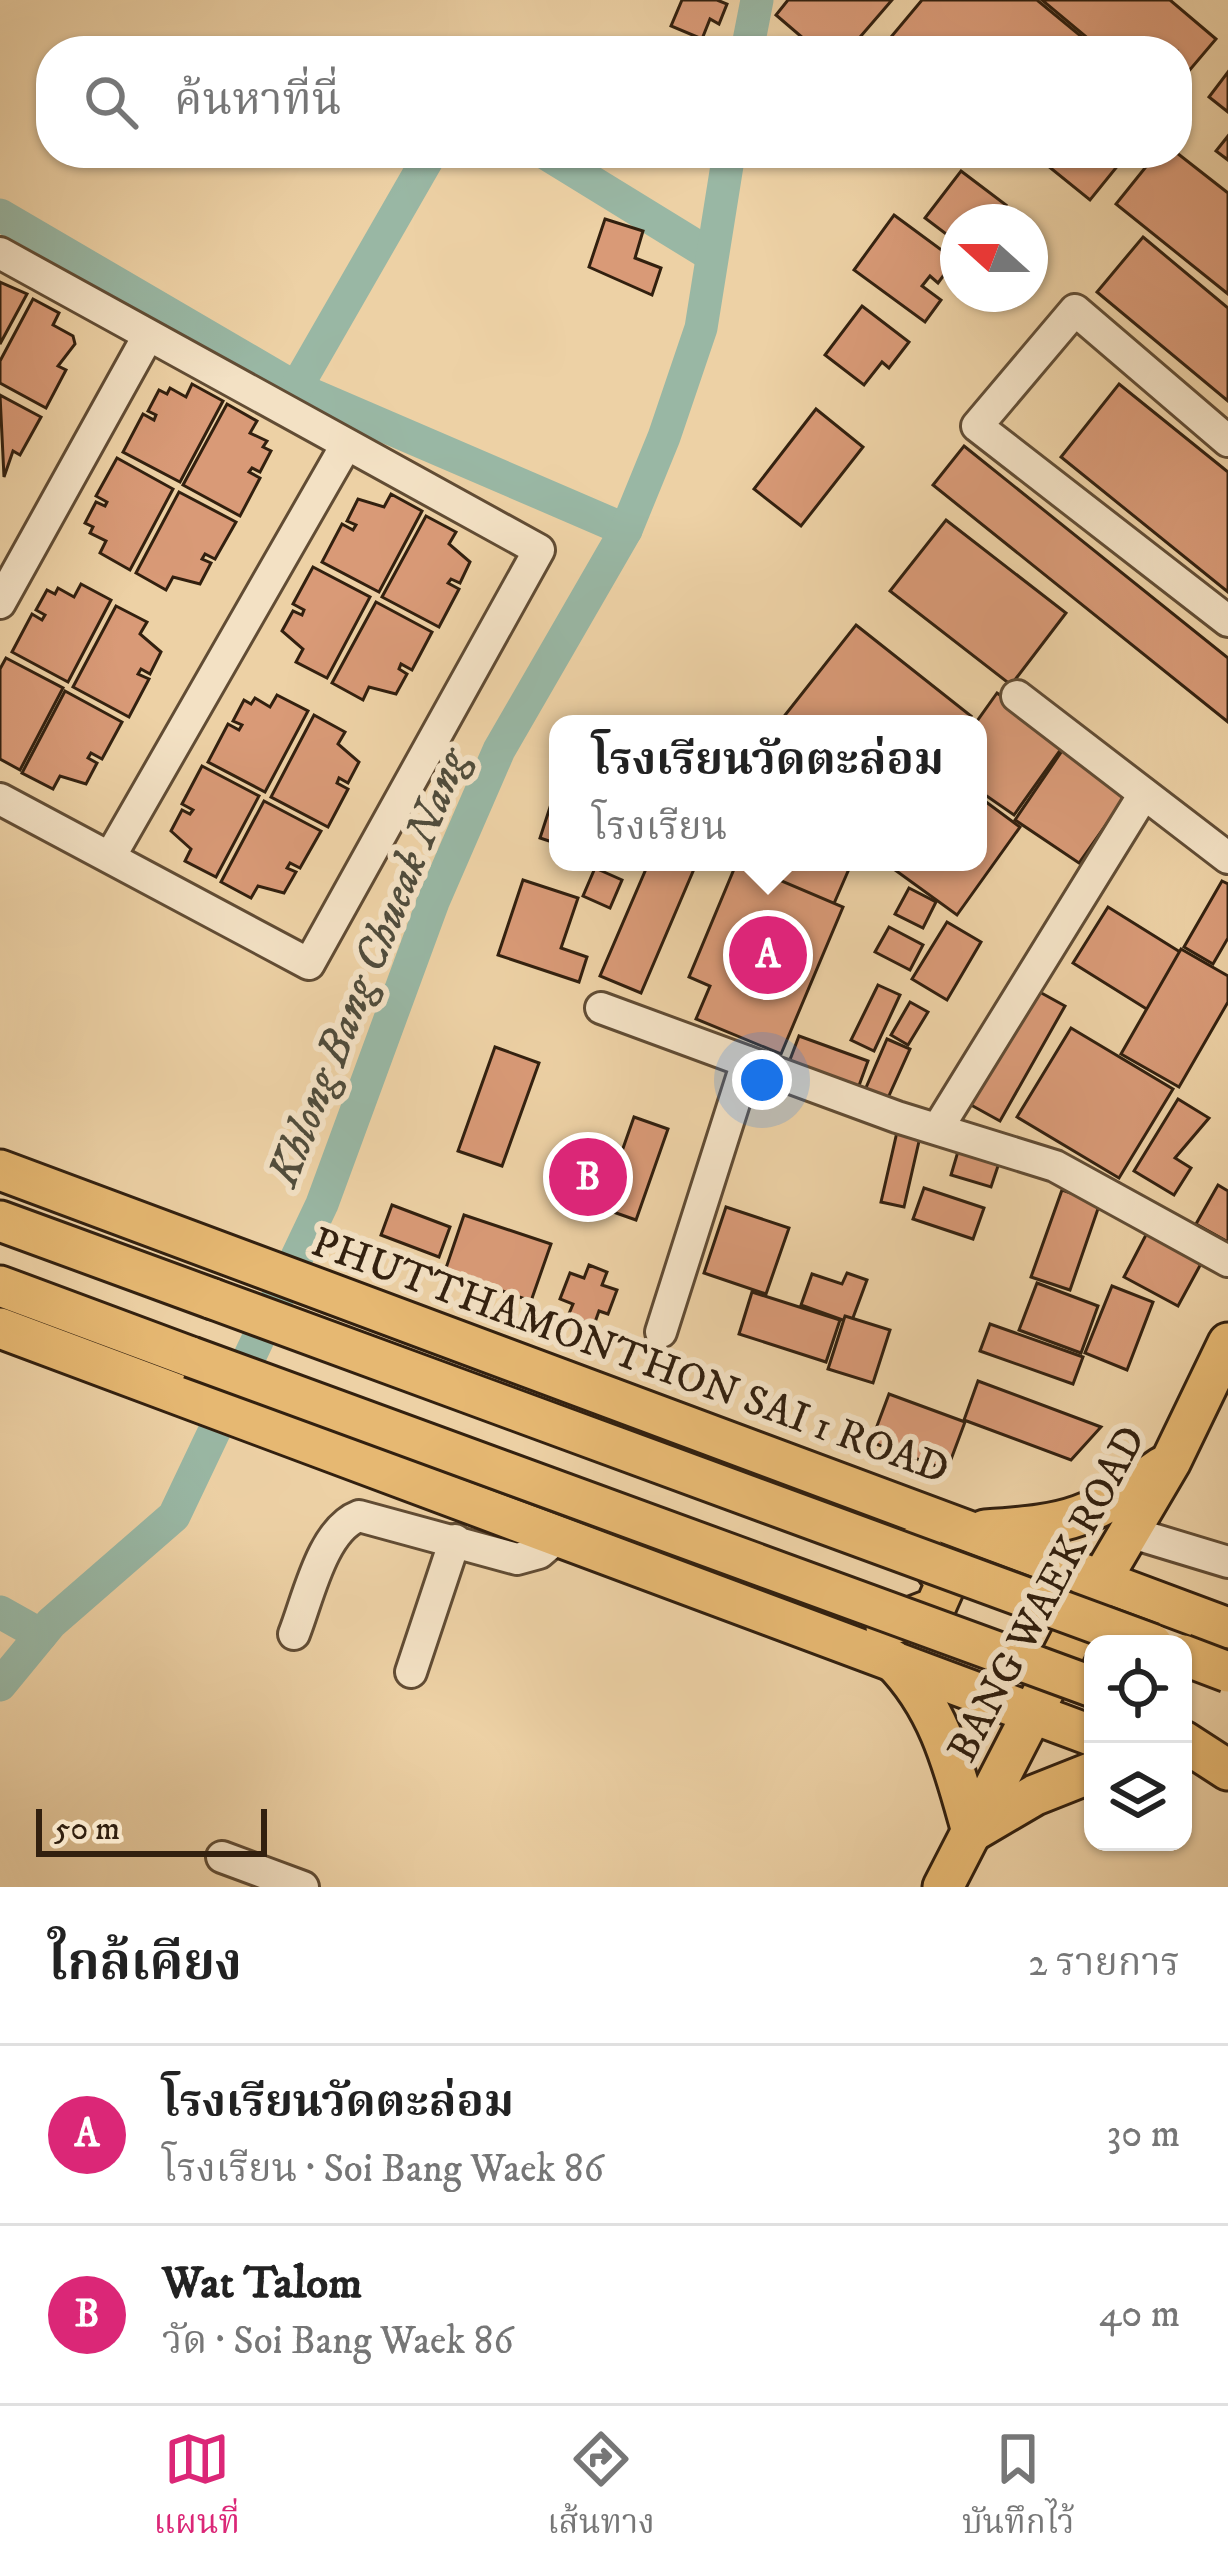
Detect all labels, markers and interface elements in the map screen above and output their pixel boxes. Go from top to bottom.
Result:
search box [36,36,1192,168]
icon: search [78,69,144,135]
text: ค้นหาที่นี่ [174,73,342,129]
north arrow [940,204,1048,312]
popup [549,715,987,871]
text: โรงเรียนวัดตะล่อม [592,733,944,789]
water label: Khlong Bang Chueak Nang [255,738,483,1196]
text: โรงเรียน [592,803,727,852]
pin: A [729,910,807,1000]
your location [732,1050,792,1110]
pin: B [549,1132,627,1222]
street label: PHUTTHAMONTHON SAI 1 ROAD [304,1217,956,1497]
street label: BANG WAEK ROAD [937,1418,1158,1771]
map controls [1084,1635,1192,1851]
button: locate [1084,1635,1192,1743]
button: layers [1084,1743,1192,1851]
scale bar [36,1803,267,1856]
text: 50 m [54,1809,120,1850]
text: ใกล้เคียง [48,1932,242,1996]
text: 2 รายการ [1028,1939,1180,1988]
text: โรงเรียนวัดตะล่อม [162,2075,514,2131]
text: A [75,2110,99,2159]
text: 30 m [1107,2110,1180,2159]
text: โรงเรียน · Soi Bang Waek 86 [162,2145,604,2194]
text: Wat Talom [162,2256,362,2312]
text: B [75,2290,99,2339]
text: 40 m [1099,2290,1180,2339]
text: วัด · Soi Bang Waek 86 [162,2317,514,2366]
tab: แผนที่ [154,2426,240,2551]
tab: เส้นทาง [547,2426,655,2551]
tab: บันทึกไว้ [962,2426,1074,2551]

